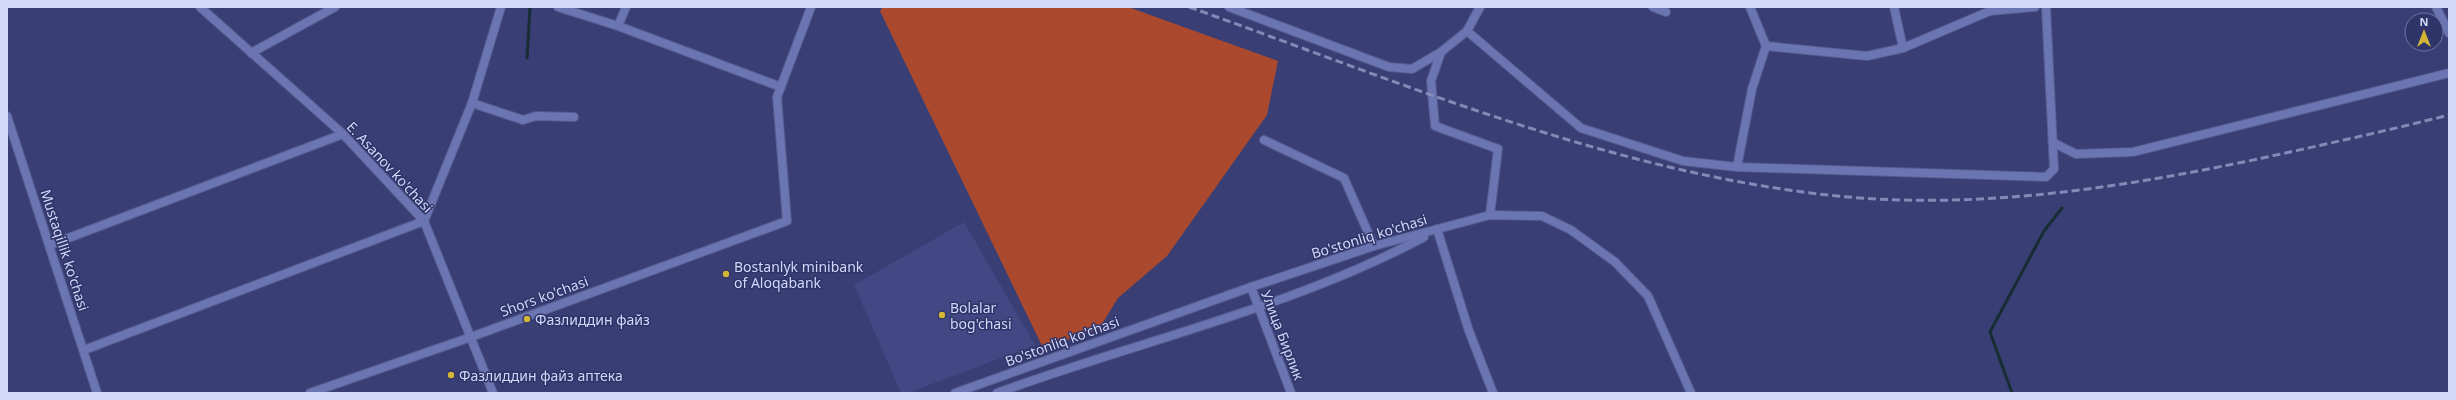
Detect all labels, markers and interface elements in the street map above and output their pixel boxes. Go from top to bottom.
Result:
north arrow [2404,12,2444,52]
text: N [2420,14,2428,29]
street label: E. Asanov ko'chasi [343,117,437,217]
street label: Mustaqillik ko'chasi [36,187,94,313]
street label: Bo'stonliq ko'chasi [1309,209,1429,263]
place label: Bostanlyk minibank of Aloqabank [734,257,864,292]
marker: Bostanlyk minibank of Aloqabank [721,269,731,279]
street label: Shors ko'chasi [497,271,591,321]
street label: Улица Бирлик [1257,287,1309,383]
place label: Bolalar bog'chasi [950,298,1012,333]
place label: Фазлиддин файз [535,310,650,329]
marker: Bolalar bog'chasi [937,310,947,320]
street label: Bo'stonliq ko'chasi [1002,312,1122,370]
marker: Фазлиддин файз [522,314,532,324]
place label: Фазлиддин файз аптека [459,366,623,385]
marker: Фазлиддин файз аптека [446,370,456,380]

